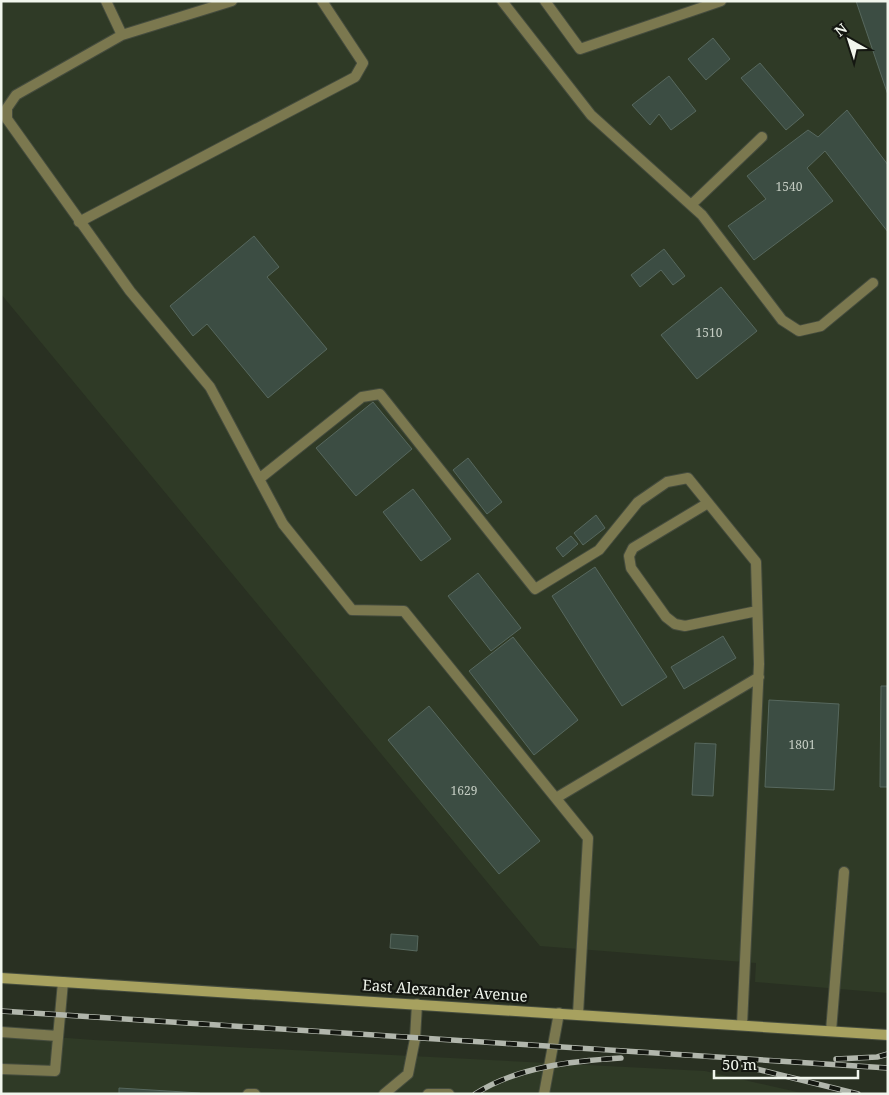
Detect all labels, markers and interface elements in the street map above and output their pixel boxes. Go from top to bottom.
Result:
north arrow [824,15,874,65]
text: N [830,19,851,40]
house number: 1540 [776,178,803,195]
house number: 1510 [696,324,723,341]
house number: 1801 [789,736,815,753]
house number: 1629 [451,782,477,799]
street label: East Alexander Avenue [362,974,528,1006]
scale bar [714,1048,858,1080]
text: 50 m [722,1054,757,1074]

